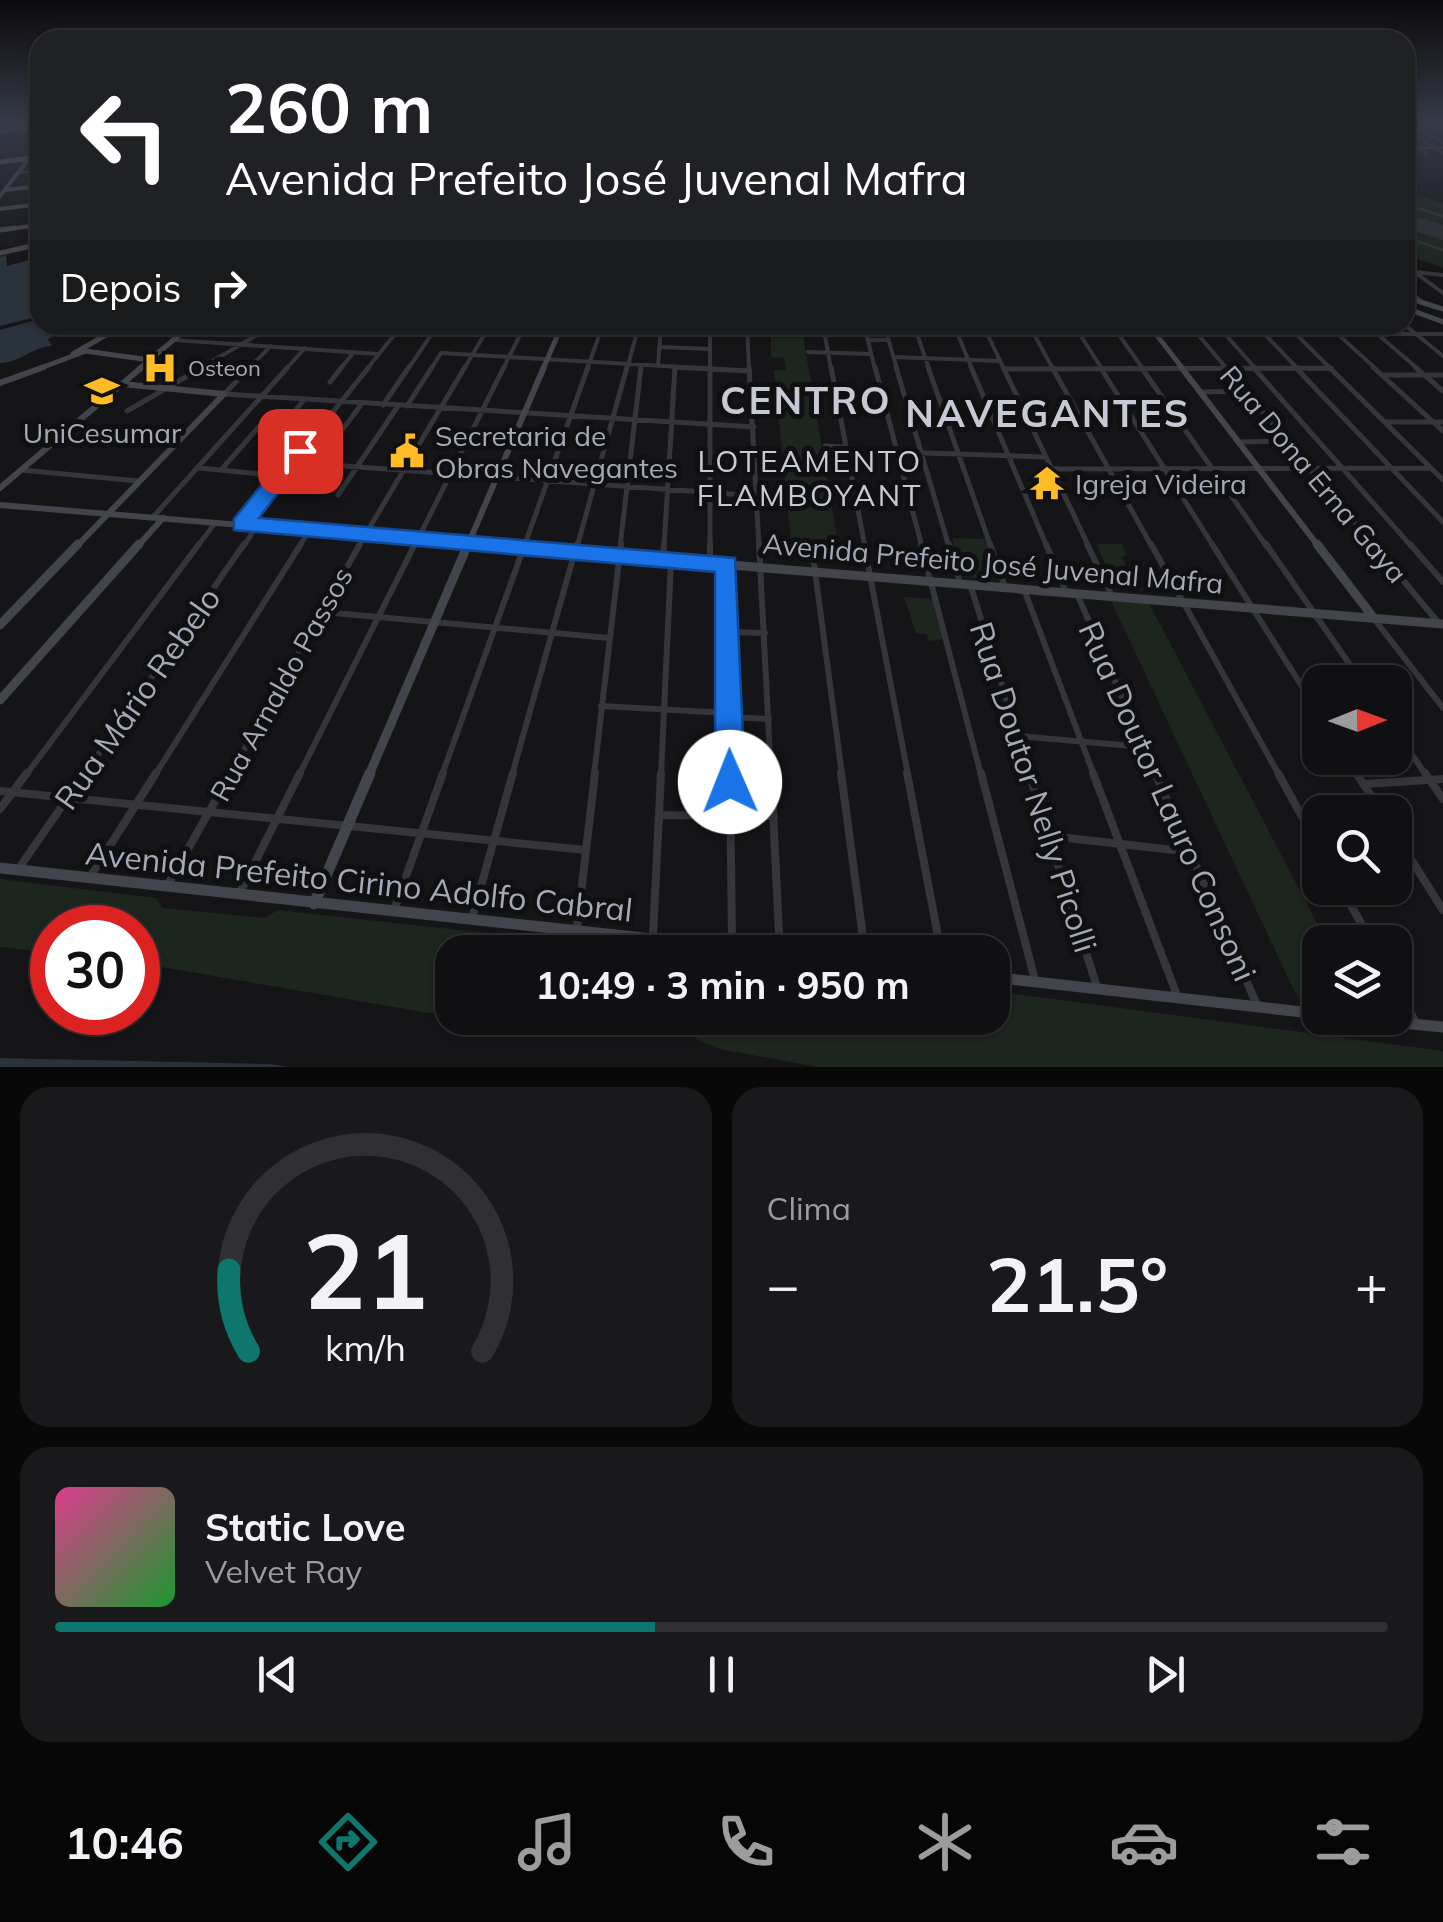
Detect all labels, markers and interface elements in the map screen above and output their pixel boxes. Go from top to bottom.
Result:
text: 260 m [225,63,433,151]
icon: left [60,70,190,200]
text: Avenida Prefeito José Juvenal Mafra [225,150,967,206]
icon: right [201,260,256,315]
text: Depois [60,264,181,312]
hospital icon: Osteon [141,349,179,387]
place label: Osteon [188,354,261,382]
street label: Rua Dona Erna Gaya [1213,358,1415,590]
school or university icon: UniCesumar [83,372,121,410]
district label: CENTRO [720,376,892,424]
district label: NAVEGANTES [905,389,1191,437]
pin [258,409,343,494]
place label: UniCesumar [23,415,182,450]
place label: Secretaria de Obras Navegantes [435,418,678,485]
icon: arrive [273,424,328,479]
public building icon: Secretaria de Obras Navegantes [388,432,426,470]
district label: LOTEAMENTO FLAMBOYANT [697,442,923,514]
temple icon: Igreja Videira [1028,464,1066,502]
place label: Igreja Videira [1075,466,1247,501]
street label: Avenida Prefeito José Juvenal Mafra [761,525,1225,601]
street label: Rua Arnaldo Passos [202,561,360,807]
street label: Rua Mário Rebelo [45,579,229,817]
street label: Rua Doutor Lauro Consoni [1071,615,1265,987]
street label: Rua Doutor Nelly Picolli [962,617,1106,957]
north arrow [1302,665,1412,775]
map controls [1302,665,1412,1035]
position arrow [678,730,782,834]
button: search [1302,795,1412,905]
street label: Avenida Prefeito Cirino Adolfo Cabral [83,832,635,930]
speed limit sign: 30 [30,905,160,1035]
button: layers [1302,925,1412,1035]
text: 10:49 · 3 min · 950 m [535,961,910,1009]
text: Clima [767,1188,851,1228]
text: 21 [303,1204,428,1335]
text: 21.5° [986,1237,1168,1331]
text: − [767,1250,800,1319]
text: + [1355,1250,1388,1319]
text: km/h [325,1325,406,1370]
text: Static Love [205,1503,406,1551]
text: Velvet Ray [205,1551,362,1591]
icon: previous [250,1647,305,1702]
icon: pause [694,1647,749,1702]
icon: next [1138,1647,1193,1702]
icon: directions [313,1807,383,1877]
icon: music [512,1807,582,1877]
icon: phone [711,1807,781,1877]
icon: climate [910,1807,980,1877]
icon: car [1109,1807,1179,1877]
icon: filters [1308,1807,1378,1877]
text: 10:46 [65,1814,184,1870]

